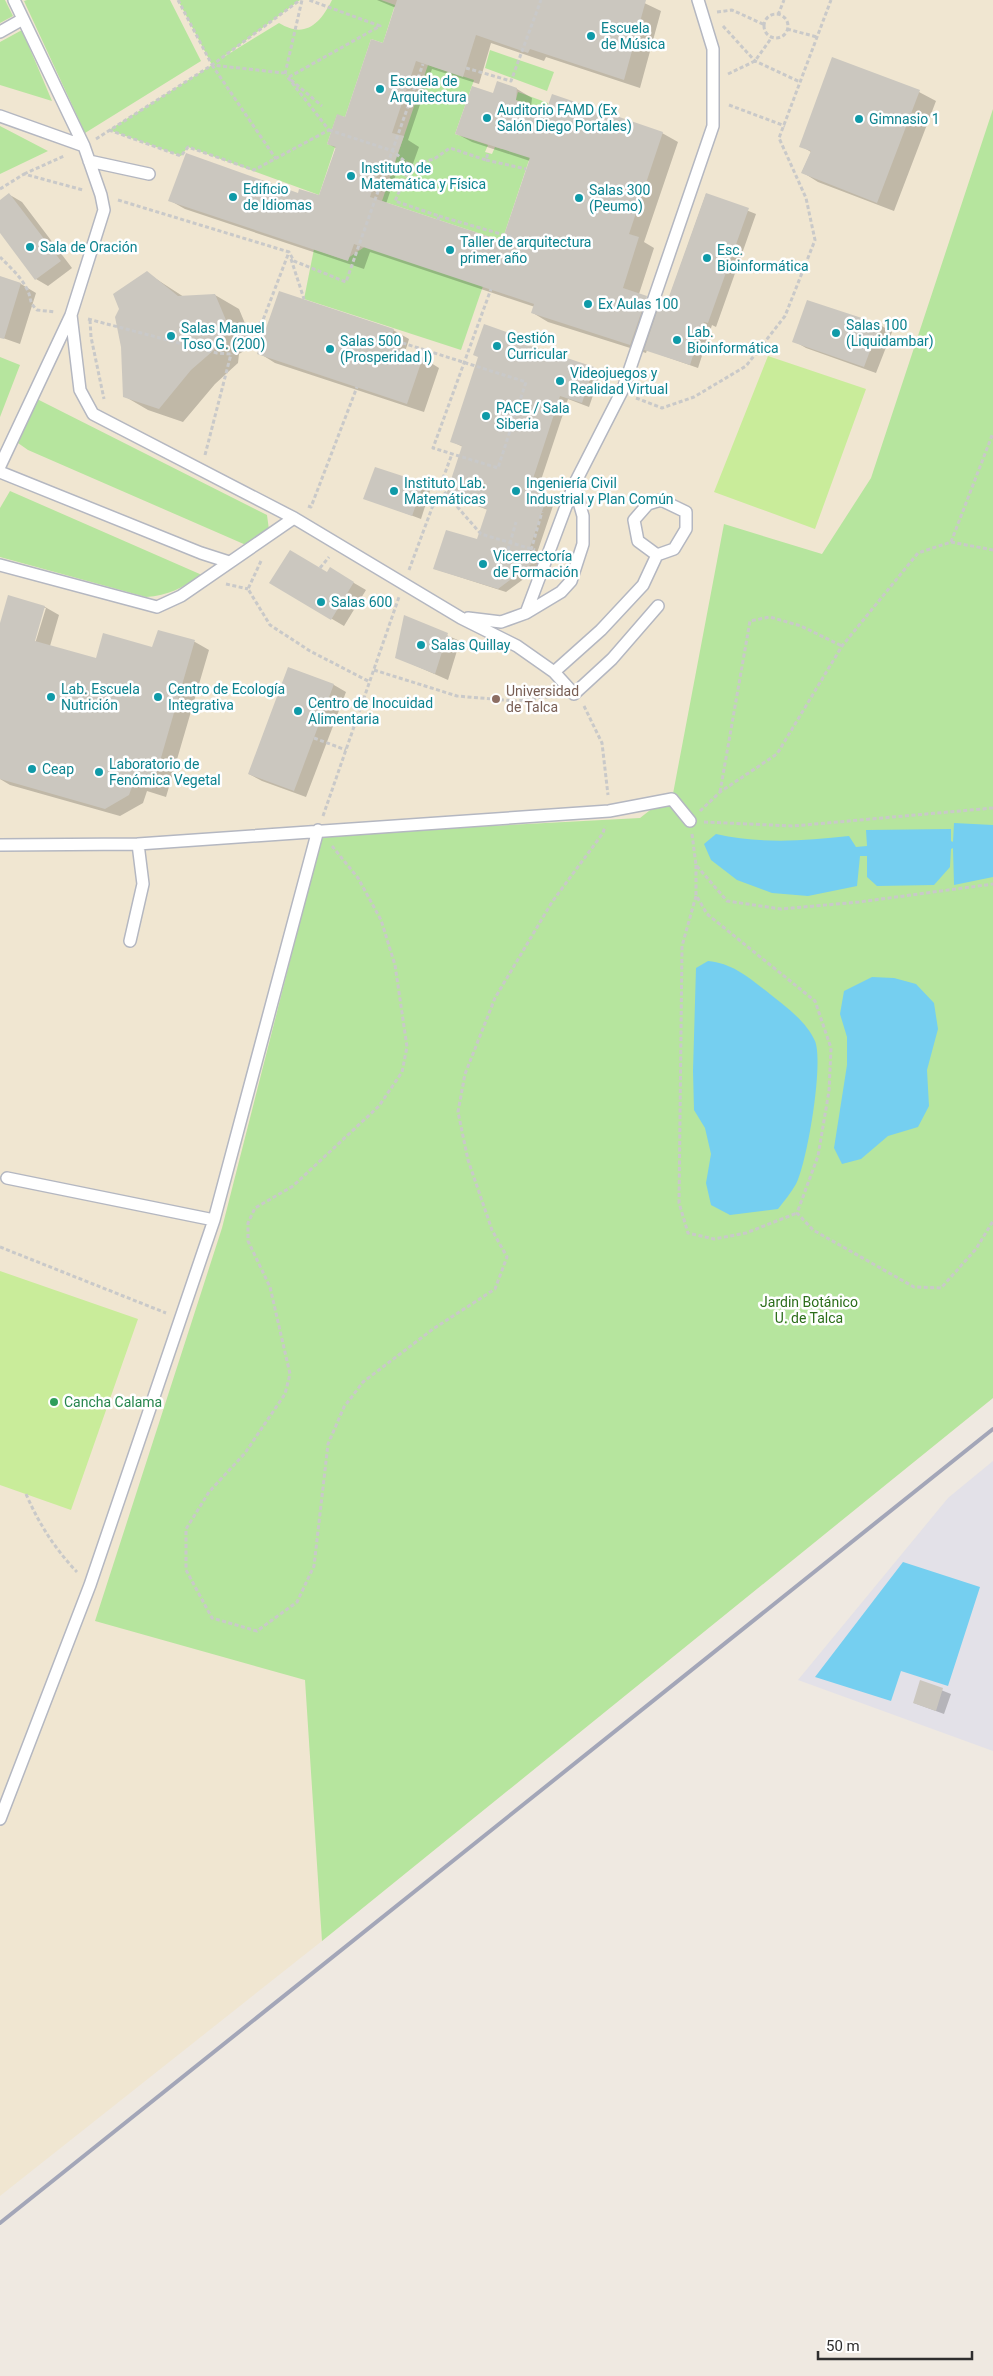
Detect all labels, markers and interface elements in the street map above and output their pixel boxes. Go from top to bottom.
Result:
place label: Escuela de Música [601,20,665,52]
marker: Escuela de Música [585,30,597,42]
place label: Escuela de Arquitectura [390,73,467,105]
marker: Escuela de Arquitectura [374,83,386,95]
place label: Auditorio FAMD (Ex Salón Diego Portales) [497,102,632,135]
place label: Gimnasio 1 [869,111,940,127]
marker: Auditorio FAMD (Ex Salón Diego Portales) [481,112,493,124]
marker: Gimnasio 1 [853,113,865,125]
place label: Instituto de Matemática y Física [361,160,486,192]
marker: Instituto de Matemática y Física [345,170,357,182]
place label: Edificio de Idiomas [243,181,312,213]
place label: Salas 300 (Peumo) [589,182,650,215]
marker: Edificio de Idiomas [227,191,239,203]
marker: Salas 300 (Peumo) [573,192,585,204]
place label: Taller de arquitectura primer año [460,234,591,266]
place label: Sala de Oración [40,239,137,255]
marker: Sala de Oración [24,241,36,253]
place label: Esc. Bioinformática [717,242,809,274]
marker: Taller de arquitectura primer año [444,244,456,256]
marker: Esc. Bioinformática [701,252,713,264]
place label: Ex Aulas 100 [598,296,679,312]
marker: Ex Aulas 100 [582,298,594,310]
place label: Salas 100 (Liquidambar) [846,317,934,350]
place label: Salas Manuel Toso G. (200) [181,320,265,353]
place label: Lab. Bioinformática [687,324,779,356]
marker: Salas 100 (Liquidambar) [830,327,842,339]
marker: Salas Manuel Toso G. (200) [165,330,177,342]
place label: Gestión Curricular [507,330,568,362]
place label: Salas 500 (Prosperidad I) [340,333,432,366]
marker: Lab. Bioinformática [671,334,683,346]
marker: Gestión Curricular [491,340,503,352]
marker: Salas 500 (Prosperidad I) [324,343,336,355]
place label: Videojuegos y Realidad Virtual [570,365,668,397]
marker: Videojuegos y Realidad Virtual [554,375,566,387]
place label: PACE / Sala Siberia [496,400,570,432]
marker: PACE / Sala Siberia [480,410,492,422]
place label: Instituto Lab. Matemáticas [404,475,486,507]
place label: Ingeniería Civil Industrial y Plan Común [526,475,674,507]
marker: Instituto Lab. Matemáticas [388,485,400,497]
marker: Ingeniería Civil Industrial y Plan Común [510,485,522,497]
place label: Vicerrectoría de Formación [493,548,578,580]
marker: Vicerrectoría de Formación [477,558,489,570]
place label: Salas 600 [331,594,392,610]
marker: Salas 600 [315,596,327,608]
place label: Salas Quillay [431,637,511,653]
marker: Salas Quillay [415,639,427,651]
place label: Lab. Escuela Nutrición [61,681,140,713]
place label: Centro de Ecología Integrativa [168,681,285,713]
place label: Universidad de Talca [506,683,579,715]
marker: Lab. Escuela Nutrición [45,691,57,703]
marker: Centro de Ecología Integrativa [152,691,164,703]
marker: Universidad de Talca [490,693,502,705]
place label: Centro de Inocuidad Alimentaria [308,695,433,727]
marker: Centro de Inocuidad Alimentaria [292,705,304,717]
place label: Laboratorio de Fenómica Vegetal [109,756,221,788]
place label: Ceap [42,761,74,777]
marker: Ceap [26,763,38,775]
marker: Laboratorio de Fenómica Vegetal [93,766,105,778]
park label: Jardin Botánico U. de Talca [760,1294,858,1326]
place label: Cancha Calama [64,1394,162,1410]
marker: Cancha Calama [48,1396,60,1408]
scale bar [818,2328,972,2360]
text: 50 m [826,2337,860,2355]

